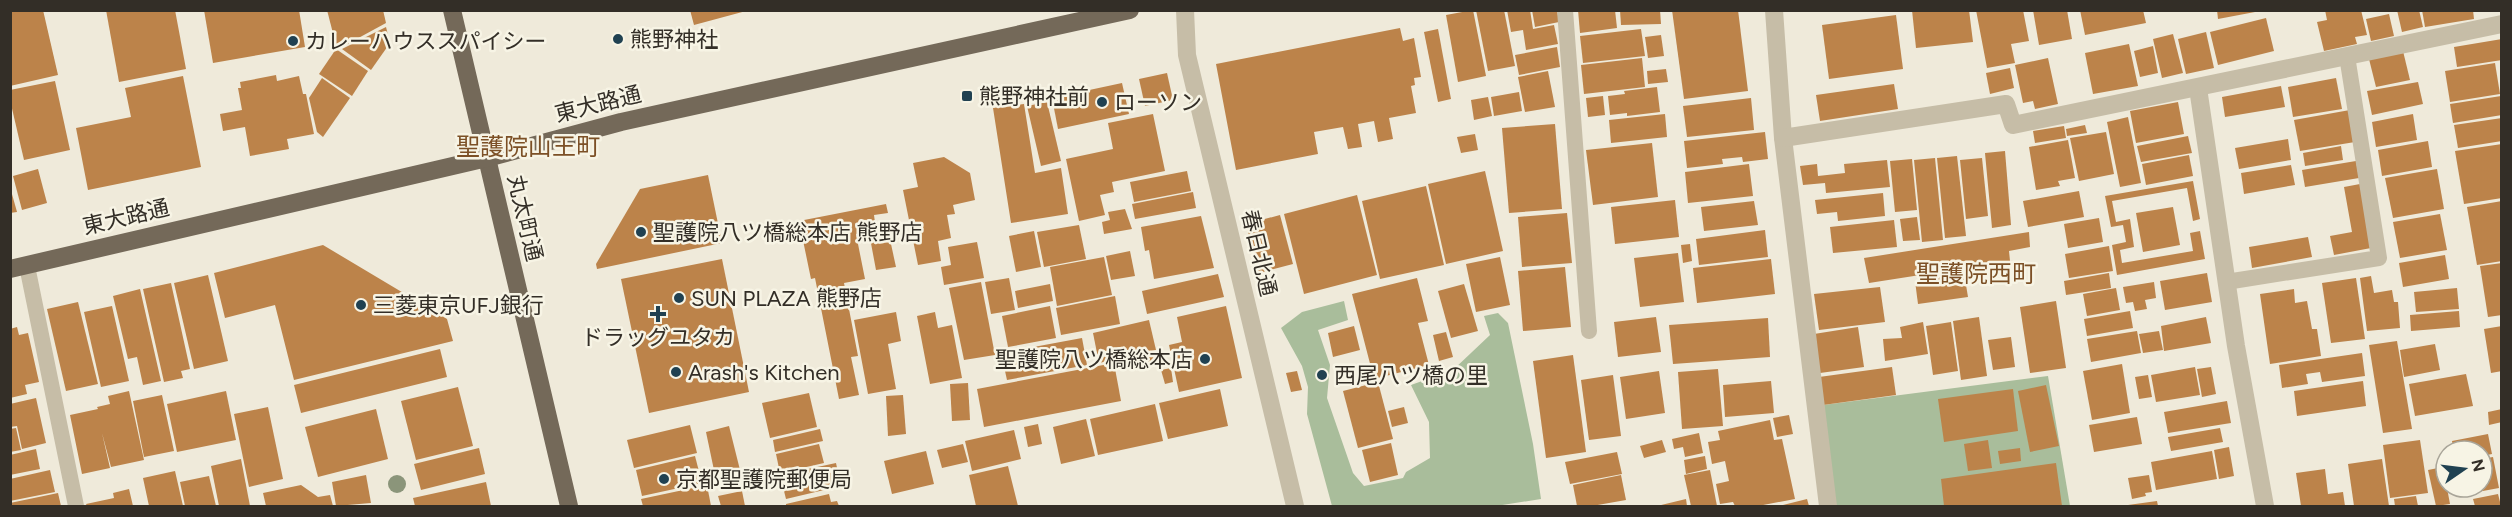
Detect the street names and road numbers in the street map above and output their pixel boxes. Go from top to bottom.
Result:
street label: 東大路通 [552,80,644,128]
street label: 丸太町通 [502,172,548,264]
street label: 東大路通 [80,194,172,240]
street label: 春日北通 [1236,207,1282,299]

